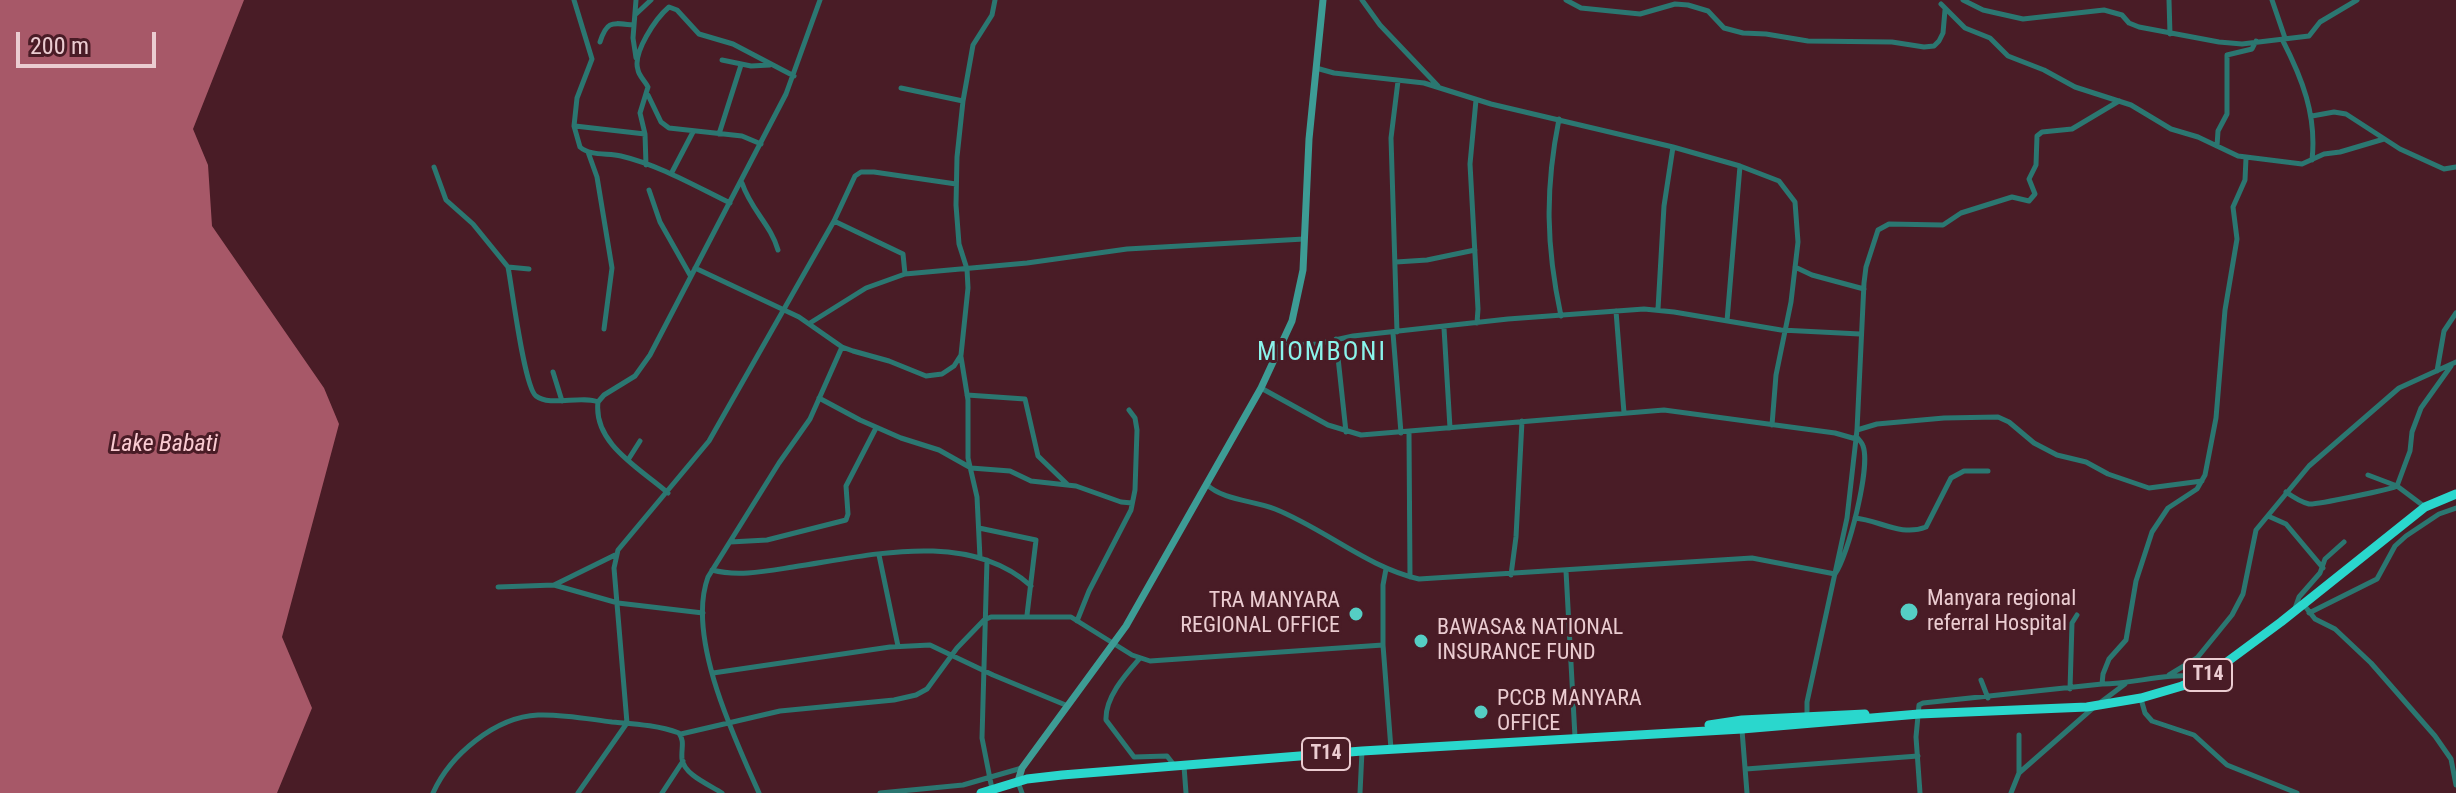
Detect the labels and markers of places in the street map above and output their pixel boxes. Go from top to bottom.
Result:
place label: Manyara regional referral Hospital [1927,586,2076,638]
place label: TRA MANYARA REGIONAL OFFICE [1180,588,1340,640]
marker: Manyara regional referral Hospital [1898,601,1920,623]
marker: TRA MANYARA REGIONAL OFFICE [1347,605,1365,623]
place label: BAWASA& NATIONAL INSURANCE FUND [1437,615,1623,666]
marker: BAWASA& NATIONAL INSURANCE FUND [1412,632,1430,650]
place label: PCCB MANYARA OFFICE [1497,686,1642,738]
marker: PCCB MANYARA OFFICE [1472,703,1490,721]

